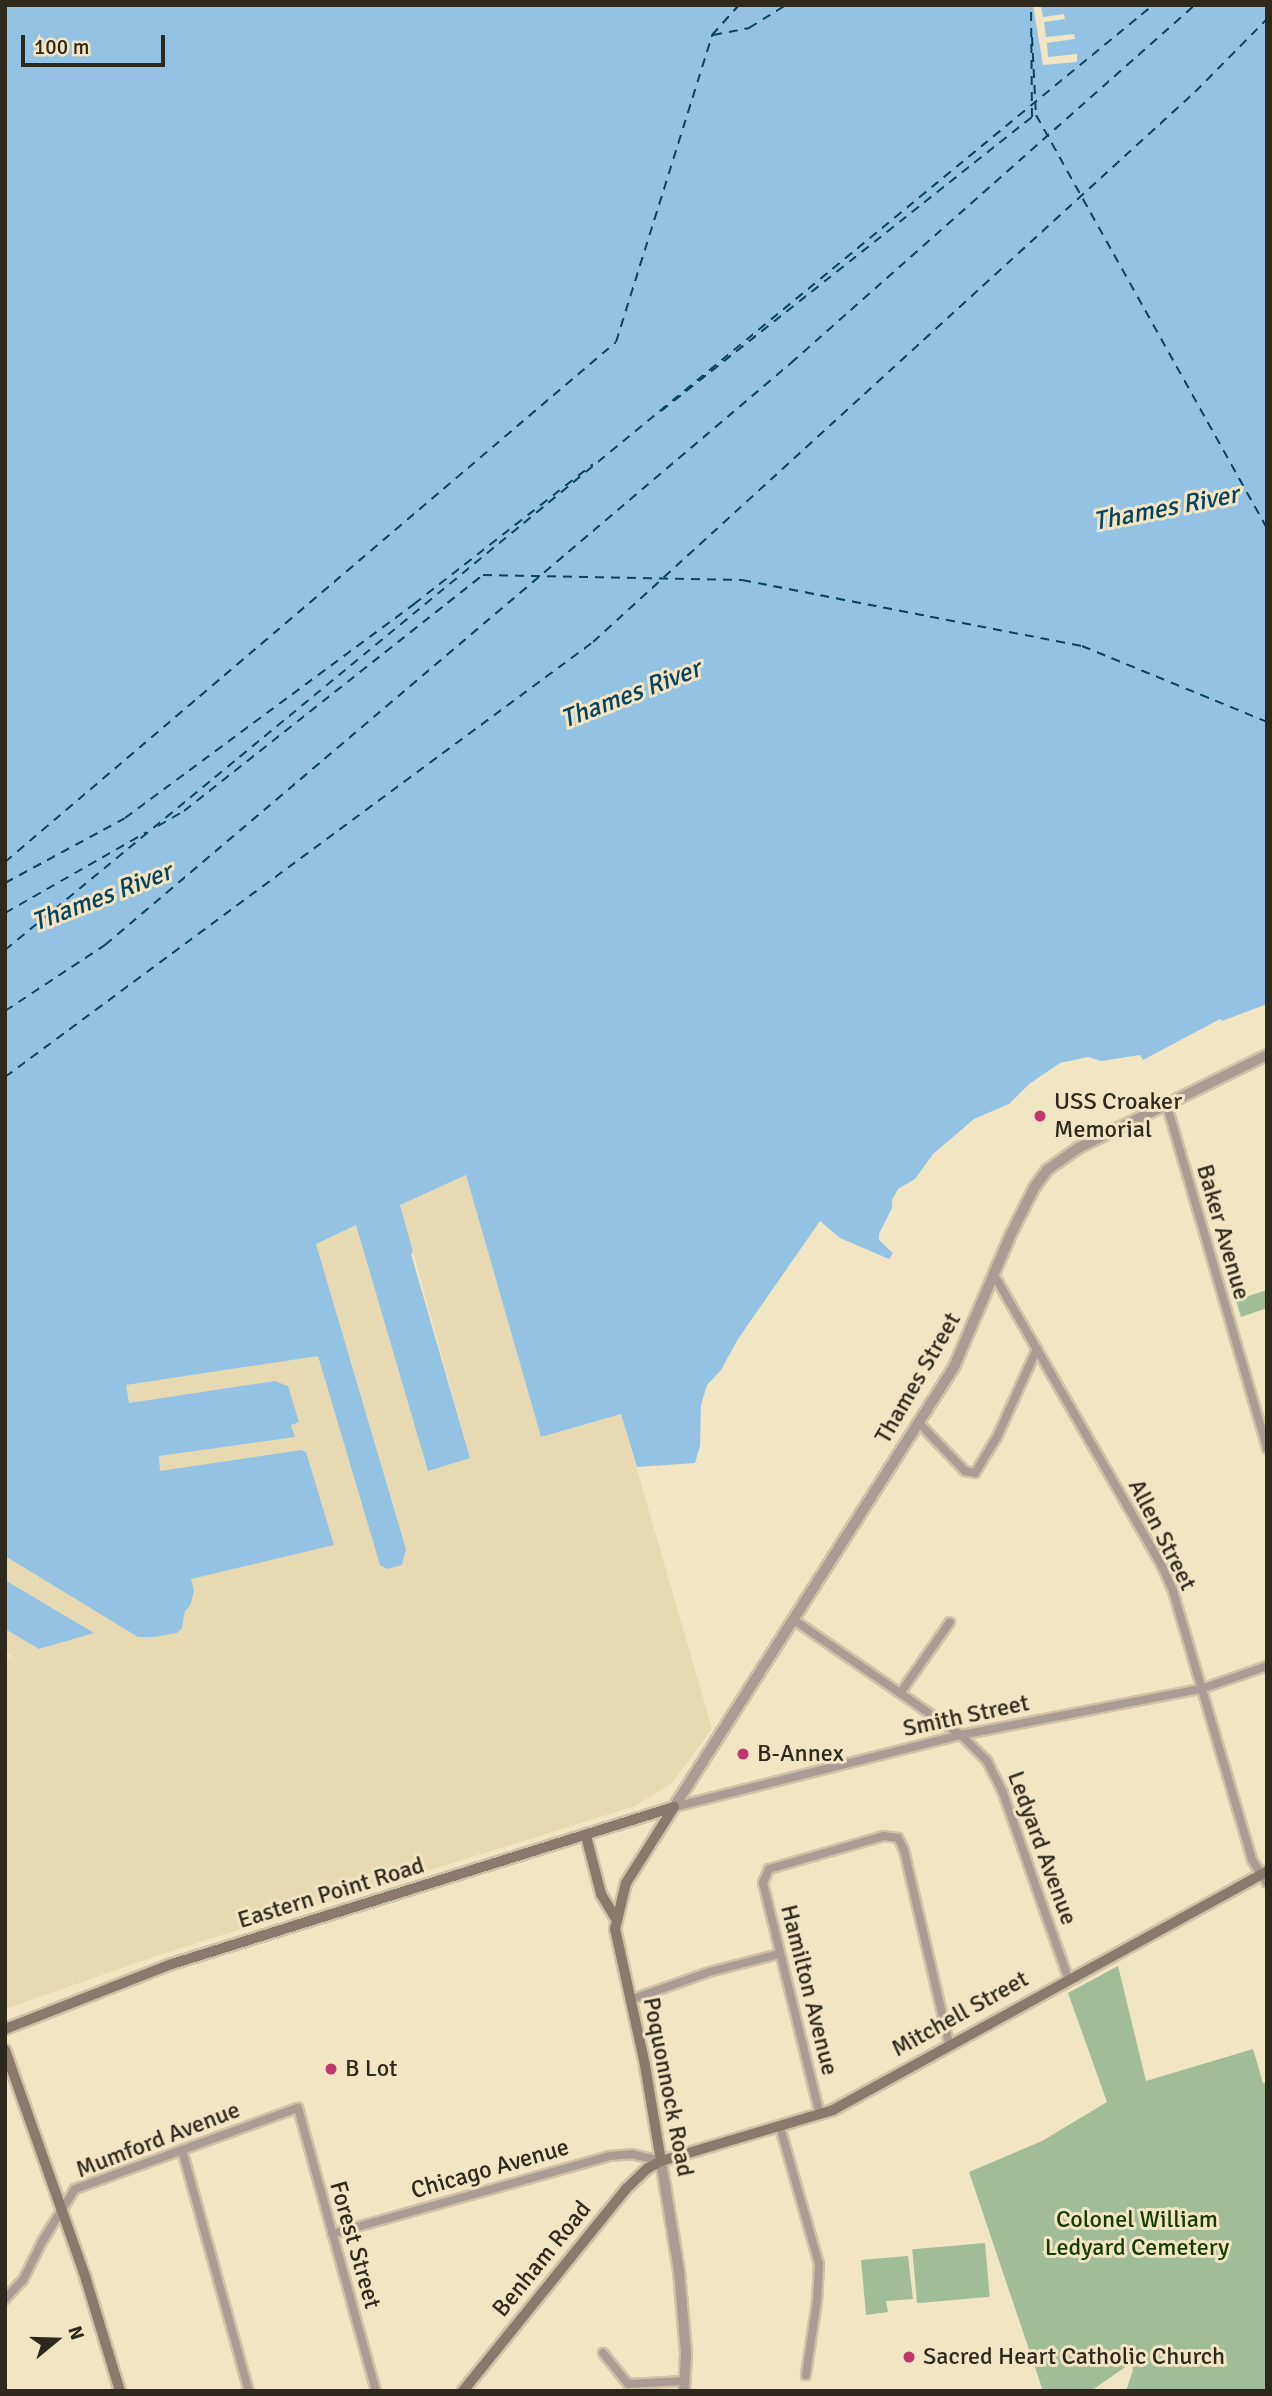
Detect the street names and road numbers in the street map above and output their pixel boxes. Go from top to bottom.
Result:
street label: Baker Avenue [1190,1161,1256,1303]
street label: Thames Street [869,1307,967,1449]
street label: Allen Street [1122,1475,1202,1595]
street label: Smith Street [900,1689,1032,1743]
street label: Ledyard Avenue [1001,1767,1083,1929]
street label: Eastern Point Road [234,1851,428,1935]
street label: Hamilton Avenue [774,1902,844,2078]
street label: Mitchell Street [887,1965,1033,2063]
street label: Poquonnock Road [636,1995,700,2179]
street label: Mumford Avenue [72,2095,244,2185]
street label: Chicago Avenue [408,2133,572,2205]
street label: Forest Street [323,2178,387,2312]
street label: Benham Road [487,2195,597,2323]

